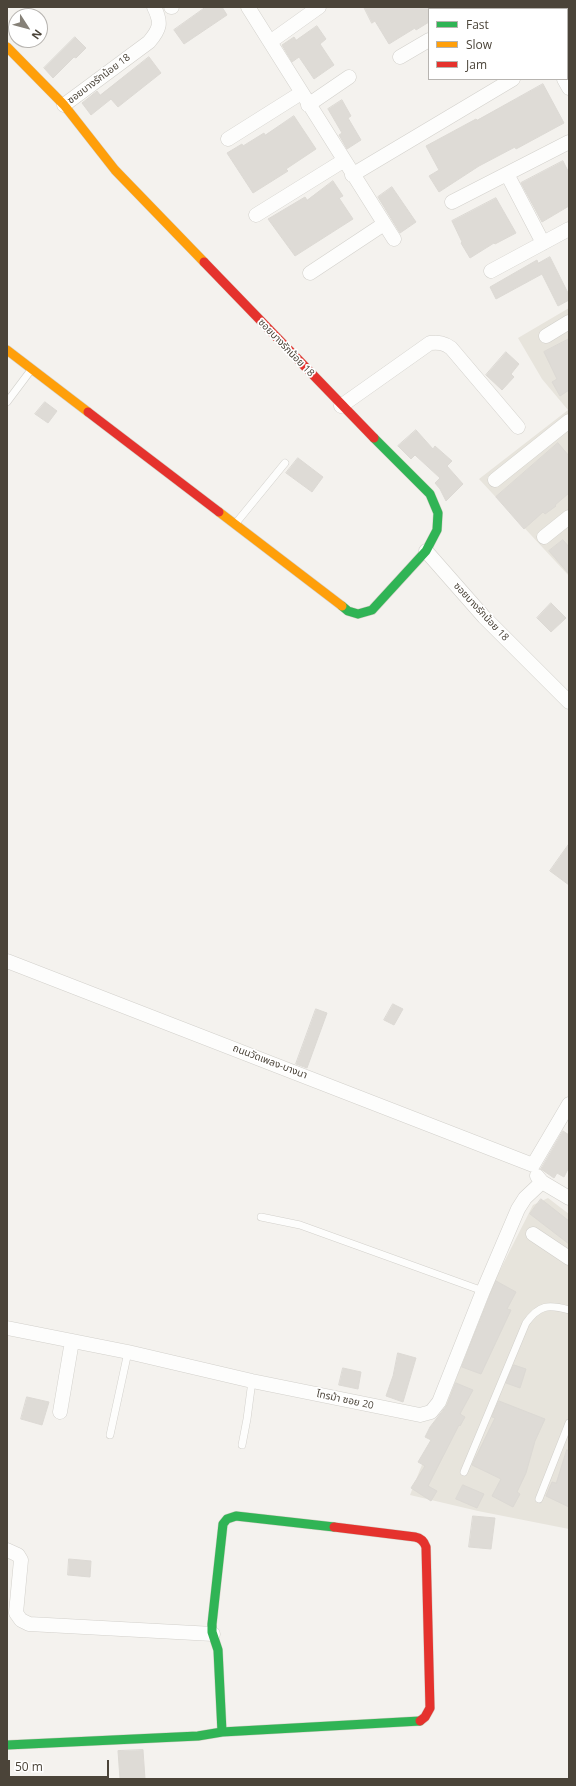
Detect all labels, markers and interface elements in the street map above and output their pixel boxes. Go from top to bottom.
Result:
north arrow [8,8,48,48]
legend [428,8,568,80]
text: Fast [466,16,489,33]
text: N [29,27,46,43]
text: Slow [466,36,492,53]
street label: ซอยบางรักน้อย 18 [65,52,133,106]
text: Jam [466,56,487,73]
street label: ซอยบางรักน้อย 18 [255,317,317,379]
street label: ซอยบางรักน้อย 18 [451,580,511,644]
street label: ถนนวัดเพลง-บางนา [231,1042,309,1082]
street label: ไทรม้า ซอย 20 [315,1388,375,1412]
scale bar [10,1752,111,1778]
text: 50 m [15,1758,43,1775]

